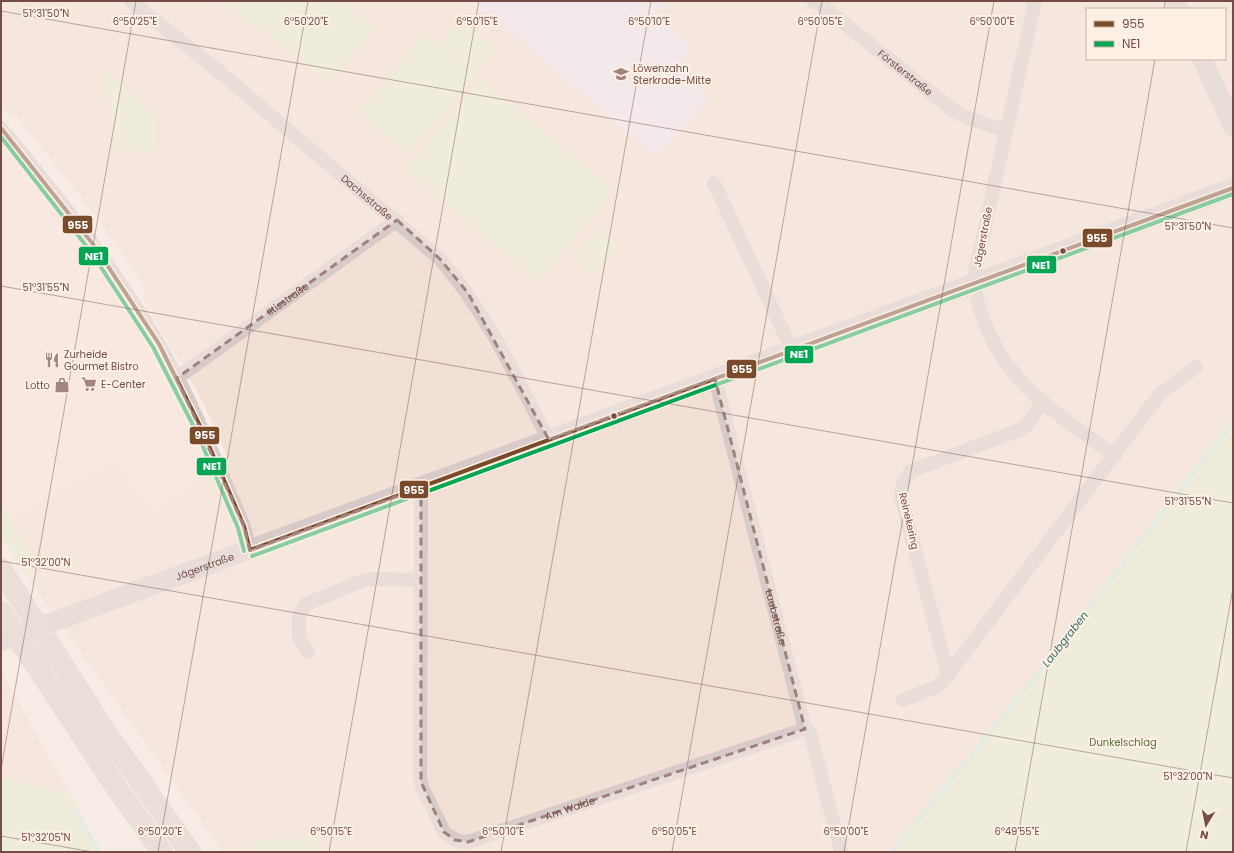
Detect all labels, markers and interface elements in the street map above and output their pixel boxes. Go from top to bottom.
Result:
text: 51°31'50"N [23,6,69,21]
legend [1086,8,1226,60]
text: 6°50'25"E [113,14,157,29]
text: 6°50'20"E [284,14,328,29]
text: 6°50'15"E [456,14,498,29]
text: 6°50'10"E [628,14,670,29]
text: 6°50'05"E [797,14,843,29]
text: 6°50'00"E [969,14,1015,29]
text: 955 [1122,15,1145,32]
text: NE1 [1122,35,1140,52]
street label: Försterstraße [875,46,936,99]
place label: Löwenzahn Sterkrade-Mitte [633,61,711,88]
school or university icon: Löwenzahn Sterkrade-Mitte [612,65,630,83]
street label: Dachsstraße [338,171,396,224]
street label: Jägerstraße [970,206,996,268]
line badge: 955 [62,215,93,234]
text: 955 [67,217,89,233]
text: 51°31'50"N [1165,219,1211,234]
line badge: 955 [1082,228,1113,248]
text: 955 [1086,230,1108,246]
line badge: NE1 [78,246,109,266]
unlabelled marker [1058,246,1068,256]
text: NE1 [85,248,103,264]
line badge: NE1 [1026,255,1057,274]
text: NE1 [1032,257,1050,273]
street label: Iltisstraße [263,278,312,319]
text: 51°31'55"N [23,280,69,295]
line badge: NE1 [784,345,814,364]
text: NE1 [790,346,808,362]
place label: Zurheide Gourmet Bistro [64,347,139,374]
restaurant icon: Zurheide Gourmet Bistro [43,351,61,369]
line badge: 955 [726,359,757,379]
text: 955 [731,361,753,377]
supermarket icon: E-Center [80,375,98,393]
shop icon: Lotto [53,376,71,394]
place label: E-Center [101,377,146,392]
place label: Lotto [26,378,50,393]
unlabelled marker [609,411,619,421]
line badge: 955 [189,426,220,445]
text: 955 [194,427,216,443]
line badge: NE1 [196,457,227,476]
text: NE1 [203,458,221,474]
line badge: 955 [399,480,429,499]
text: 955 [403,482,425,498]
street label: Reinekering [895,491,923,551]
text: 51°31'55"N [1165,494,1211,509]
street label: Jägerstraße [173,549,236,584]
text: 51°32'00"N [21,555,71,570]
street label: Laubstraße [762,588,791,647]
water label: Laubgraben [1038,608,1092,670]
park label: Dunkelschlag [1089,735,1157,750]
text: 51°32'00"N [1163,769,1213,784]
street label: Am Walde [543,793,597,823]
north arrow [1186,805,1226,845]
text: 6°50'20"E [138,824,182,839]
text: 6°50'15"E [310,824,352,839]
text: 6°50'10"E [482,824,524,839]
text: 6°50'05"E [651,824,697,839]
text: 6°50'00"E [823,824,869,839]
text: 6°49'55"E [994,824,1040,839]
text: N [1199,826,1210,843]
text: 51°32'05"N [21,830,71,845]

